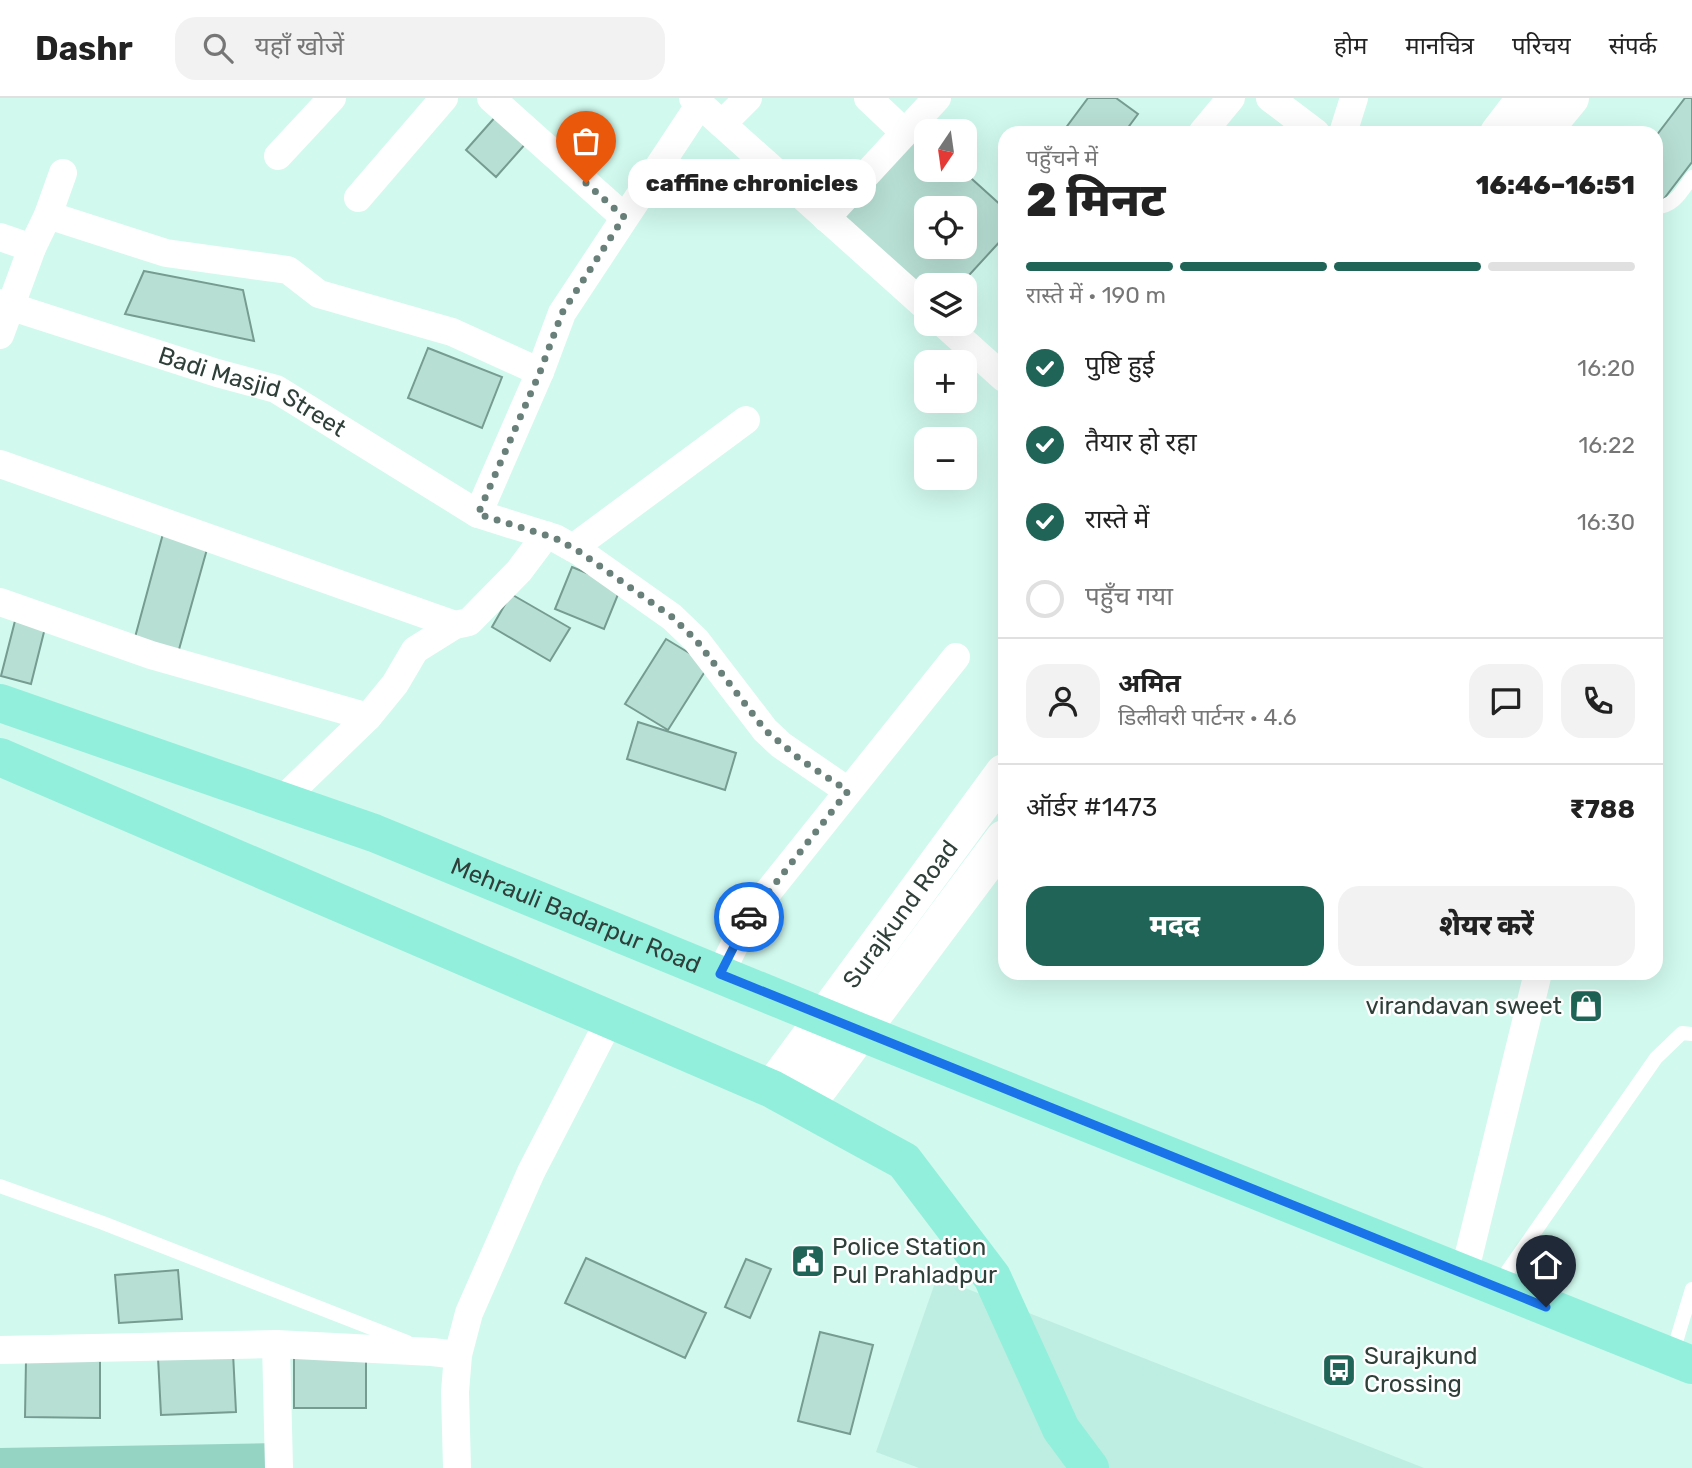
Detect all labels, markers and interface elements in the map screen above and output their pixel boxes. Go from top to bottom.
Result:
search box [175,17,665,80]
text: Dashr [35,29,133,68]
icon: search [199,29,237,67]
text: यहाँ खोजें [255,31,344,62]
text: होम [1334,32,1367,60]
text: मानचित्र [1405,32,1474,60]
text: परिचय [1512,32,1571,60]
text: संपर्क [1609,32,1657,60]
pin [556,111,616,183]
north arrow [914,119,976,182]
map controls [914,119,977,490]
icon: bag [567,122,605,160]
text: पहुँचने में [1026,144,1098,172]
callout: caffine chronicles [628,158,876,208]
text: caffine chronicles [646,169,858,197]
text: 16:46–16:51 [1476,170,1635,201]
text: 2 मिनट [1026,173,1165,228]
button: locate [914,196,977,259]
button: layers [914,273,977,336]
text: रास्ते में · 190 m [1026,281,1166,309]
street label: Badi Masjid Street [155,341,351,443]
icon: check [1026,349,1064,387]
button: + [914,350,977,413]
text: पुष्टि हुई [1085,350,1155,381]
text: 16:20 [1577,354,1635,382]
icon: check [1026,426,1064,464]
button: − [914,427,977,490]
text: तैयार हो रहा [1085,427,1197,458]
text: 16:22 [1578,431,1635,459]
icon: check [1026,503,1064,541]
text: रास्ते में [1085,504,1149,535]
text: 16:30 [1577,508,1635,536]
text: पहुँच गया [1085,581,1173,612]
button: person [1026,664,1100,738]
button: chat [1469,664,1543,738]
button: phone [1561,664,1635,738]
text: अमित [1118,668,1181,699]
text: डिलीवरी पार्टनर · 4.6 [1118,703,1297,731]
text: ऑर्डर #1473 [1026,792,1157,823]
text: ₹788 [1569,794,1635,825]
street label: Surajkund Road [837,835,964,993]
street label: Mehrauli Badarpur Road [447,852,705,979]
courier [714,882,784,952]
button: मदद [1026,886,1324,966]
button: शेयर करें [1338,886,1635,966]
icon: car [730,898,768,936]
shop icon: virandavan sweet [1567,987,1605,1025]
place label: virandavan sweet [1365,992,1562,1020]
place label: Police Station Pul Prahladpur [832,1233,997,1289]
pin [1516,1235,1576,1307]
public building icon: Police Station Pul Prahladpur [789,1242,827,1280]
icon: home [1527,1246,1565,1284]
place label: Surajkund Crossing [1364,1342,1478,1398]
bus stop icon: Surajkund Crossing [1320,1351,1358,1389]

